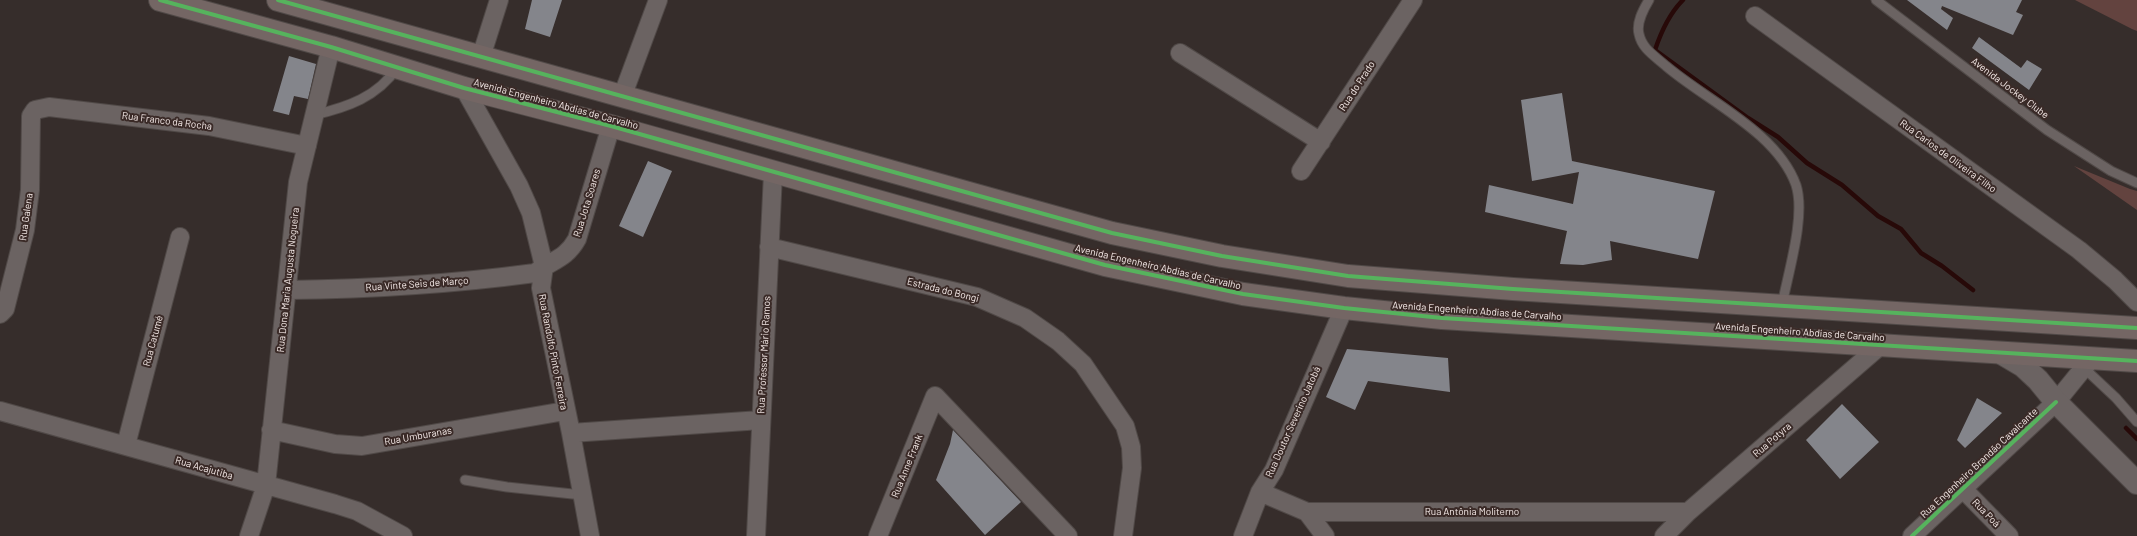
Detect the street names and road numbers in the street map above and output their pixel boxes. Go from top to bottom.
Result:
street label: Avenida Jockey Clube [1969,55,2051,121]
street label: Rua do Prado [1336,59,1378,113]
street label: Avenida Engenheiro Abdias de Carvalho [472,76,640,132]
street label: Rua Franco da Rocha [121,110,213,132]
street label: Rua Carlos de Oliveira Filho [1897,117,1999,195]
street label: Rua Jota Soares [571,168,603,238]
street label: Rua Galena [17,192,35,242]
street label: Rua Dona Maria Augusta Nogueira [274,207,302,353]
street label: Avenida Engenheiro Abdias de Carvalho [1074,242,1242,292]
street label: Rua Vinte Seis de Março [365,274,469,294]
street label: Estrada do Bongi [906,275,980,305]
street label: Rua Randolfo Pinto Ferreira [536,293,570,411]
street label: Rua Professor Mário Ramos [755,296,773,414]
street label: Avenida Engenheiro Abdias de Carvalho [1392,299,1562,323]
street label: Rua Catumé [140,314,166,368]
street label: Avenida Engenheiro Abdias de Carvalho [1715,320,1885,344]
street label: Rua Doutor Severino Jatobá [1263,365,1323,479]
street label: Rua Engenheiro Brandão Cavalcante [1918,405,2040,521]
street label: Rua Potyra [1750,420,1794,460]
street label: Rua Umburanas [383,424,453,448]
street label: Rua Anne Frank [889,433,925,499]
street label: Rua Acajutiba [174,454,234,482]
street label: Rua Poá [1970,496,2002,530]
street label: Rua Antônia Moliterno [1425,506,1519,518]

